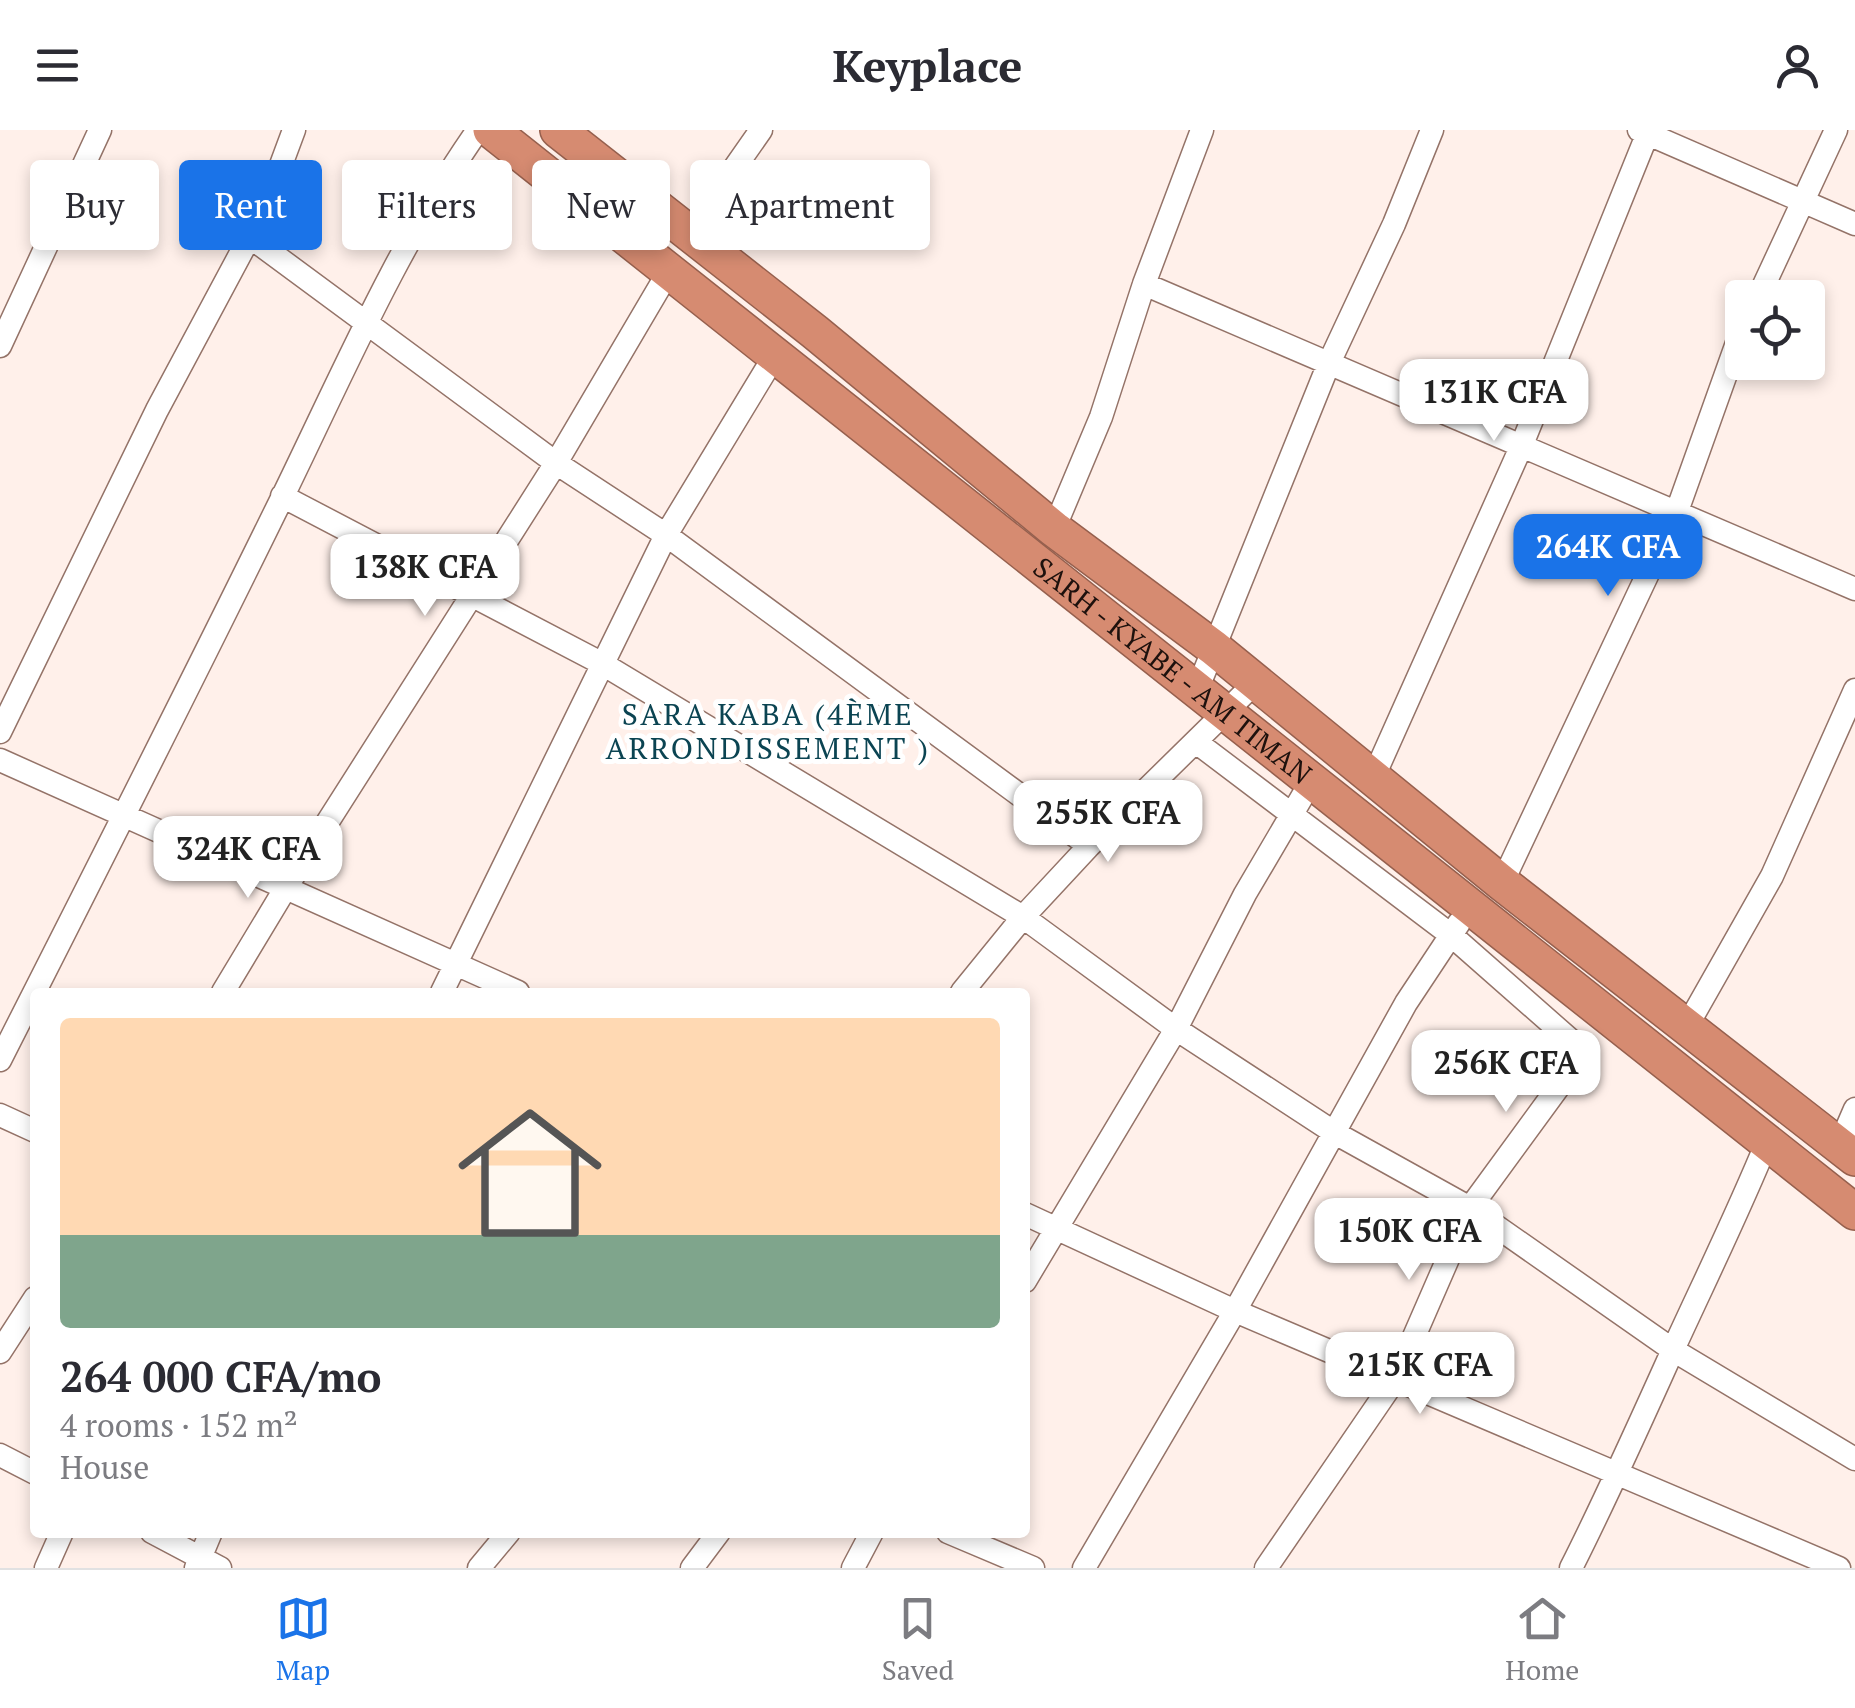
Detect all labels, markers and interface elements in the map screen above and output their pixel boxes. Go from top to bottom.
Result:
text: Keyplace [833,35,1022,95]
icon: menu [30,38,85,93]
icon: person [1770,38,1825,93]
chip: Buy [30,160,159,250]
chip: Rent [179,160,322,250]
chip: Filters [342,160,512,250]
chip: New [532,160,670,250]
chip: Apartment [690,160,930,250]
map controls [1725,280,1825,380]
button: locate [1725,280,1825,380]
pin: 131K CFA [1391,359,1597,444]
text: 131K CFA [1421,370,1567,412]
pin: 264K CFA [1505,514,1711,599]
text: 264K CFA [1535,525,1681,567]
pin: 138K CFA [322,534,528,619]
text: 138K CFA [352,545,498,587]
street label: SARH - KYABE - AM TIMAN [1026,548,1320,792]
district label: SARA KABA (4ÈME ARRONDISSEMENT ) [606,694,930,768]
pin: 255K CFA [1005,780,1211,865]
text: 255K CFA [1035,791,1181,833]
pin: 324K CFA [145,816,351,901]
text: 324K CFA [175,827,321,869]
pin: 256K CFA [1403,1030,1609,1115]
text: 256K CFA [1433,1041,1579,1083]
icon: home [440,1083,620,1263]
pin: 150K CFA [1306,1198,1512,1283]
text: 150K CFA [1336,1209,1482,1251]
pin: 215K CFA [1317,1332,1523,1417]
text: 215K CFA [1347,1343,1493,1385]
text: 264 000 CFA/mo [60,1348,381,1404]
text: 4 rooms · 152 m² [60,1404,298,1446]
text: House [60,1446,149,1488]
tab: Map [276,1591,331,1688]
tab: Saved [882,1591,954,1688]
tab: Home [1505,1591,1579,1688]

